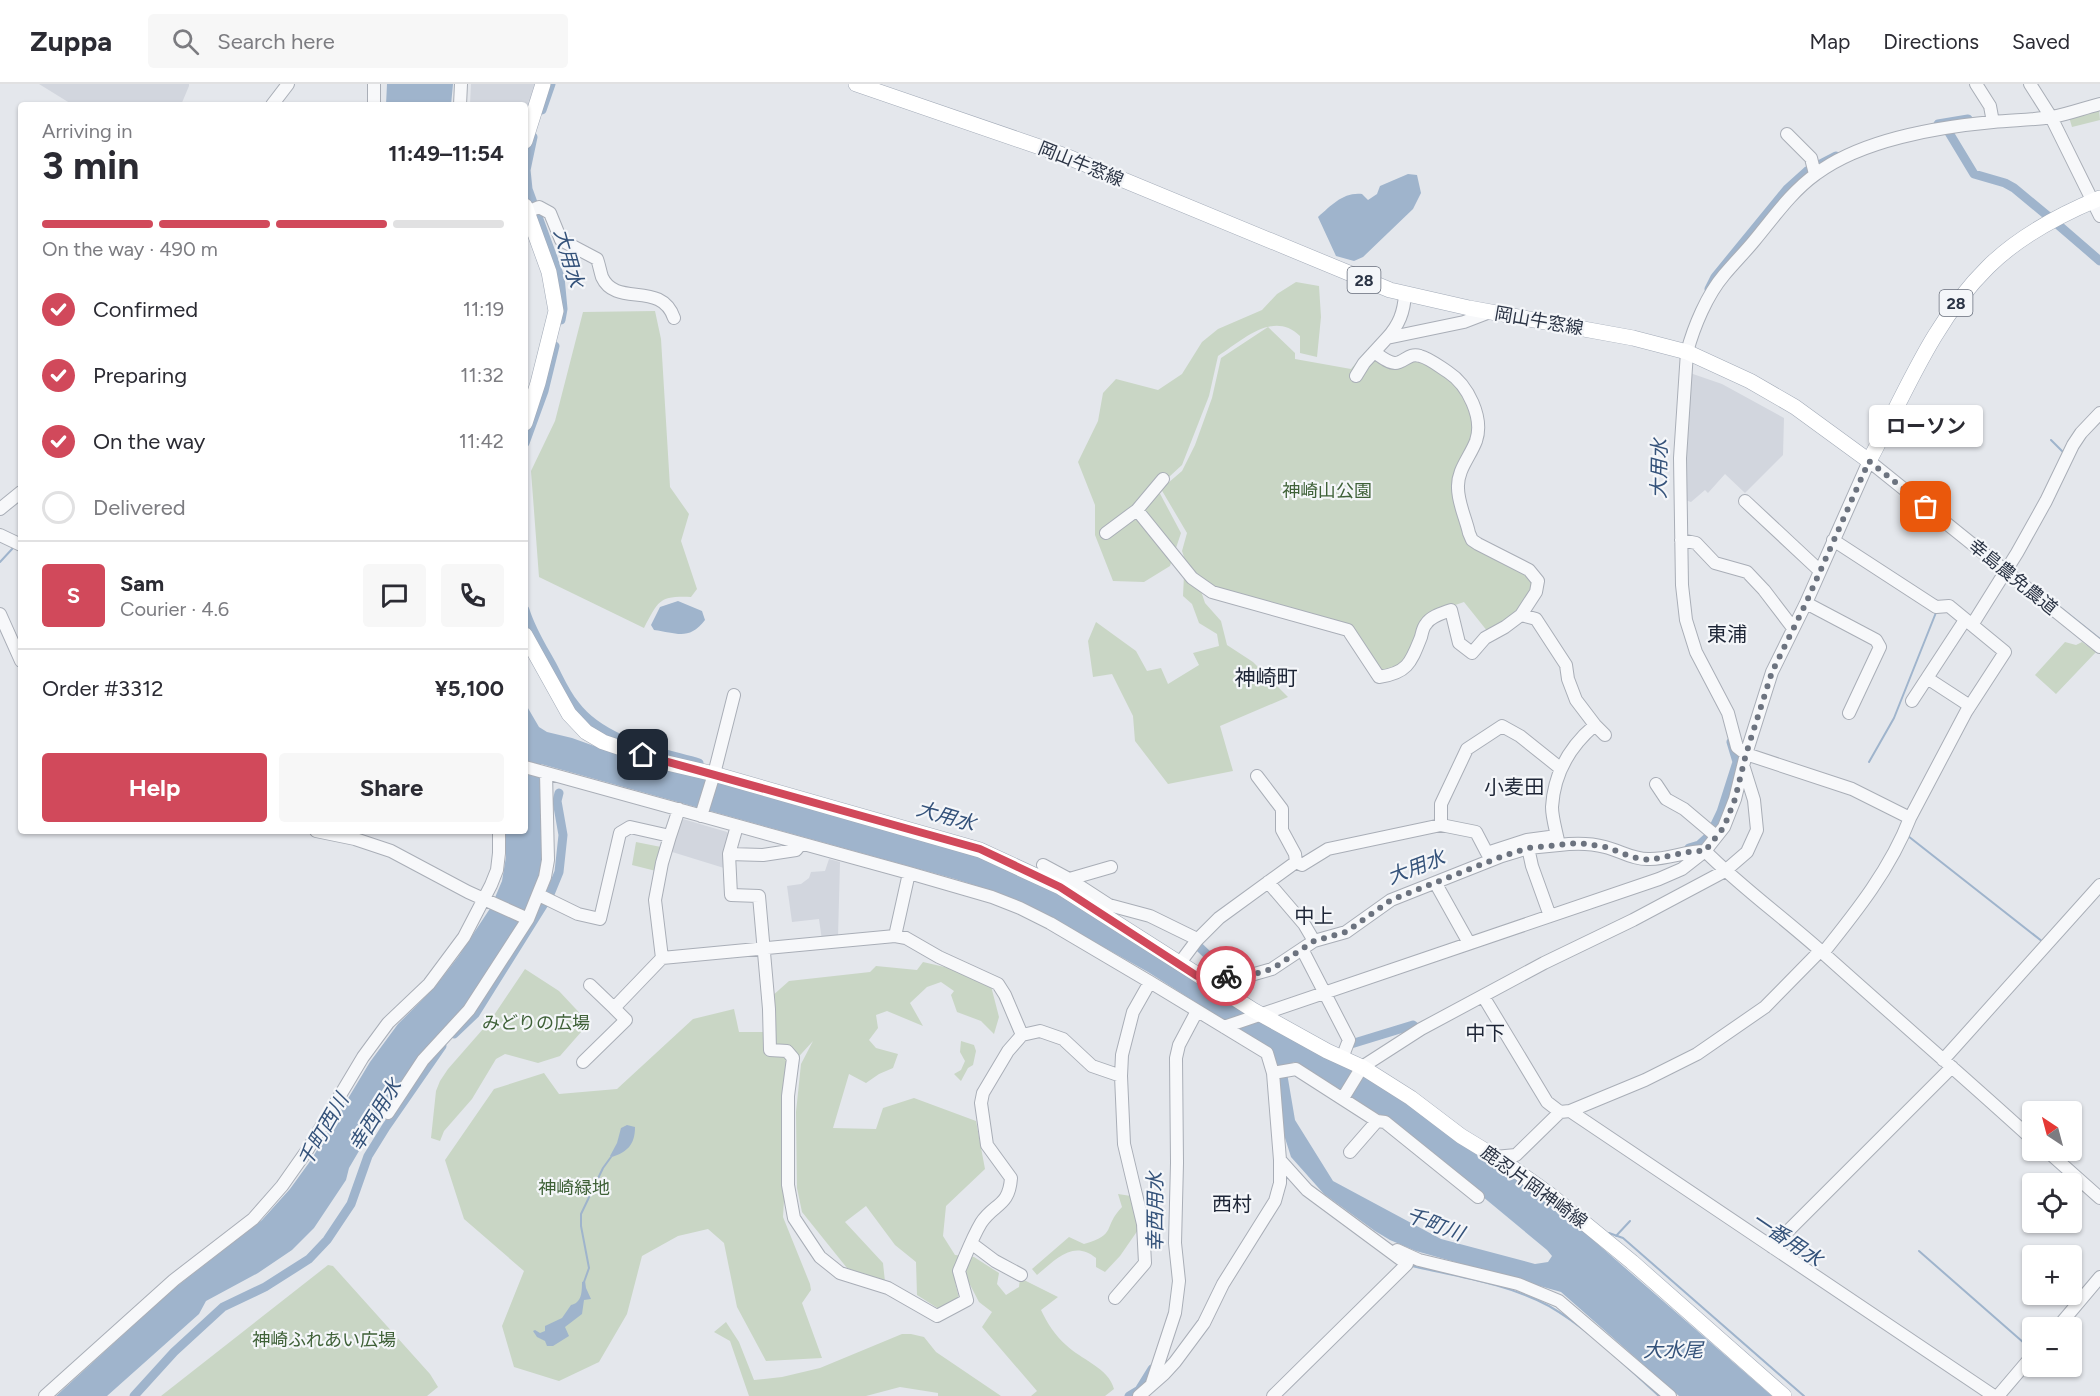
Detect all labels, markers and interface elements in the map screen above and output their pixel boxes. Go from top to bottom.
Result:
search box [148,14,568,68]
text: Zuppa [30,24,112,58]
icon: search [169,25,202,58]
text: Search here [217,28,335,55]
text: Map [1809,29,1850,54]
text: Directions [1883,29,1979,54]
text: Saved [2012,29,2070,54]
text: Arriving in [42,119,132,143]
street label: 岡山牛窓線 [1035,137,1127,191]
text: 11:49–11:54 [388,140,504,167]
text: 3 min [42,142,139,189]
water label: 大用水 [549,226,589,292]
text: On the way · 490 m [42,237,218,261]
road number: 28 [1348,267,1380,293]
road number: 28 [1940,290,1972,316]
icon: check [42,293,75,326]
text: Confirmed [93,296,198,323]
text: 11:19 [463,297,504,321]
street label: 岡山牛窓線 [1493,302,1585,340]
icon: check [42,359,75,392]
text: Preparing [93,362,187,389]
text: 11:32 [460,363,504,387]
callout: ローソン [1869,405,1983,447]
text: ローソン [1886,414,1966,438]
icon: check [42,425,75,458]
text: On the way [93,428,205,455]
text: 11:42 [459,429,504,453]
water label: 大用水 [1646,437,1672,499]
park label: 神崎山公園 [1282,480,1372,502]
pin [1900,481,1951,532]
icon: bag [1909,490,1942,523]
text: Delivered [93,494,186,521]
street label: 幸島農免農道 [1964,534,2062,620]
button: chat [363,564,426,627]
button: phone [441,564,504,627]
text: Sam [120,570,164,597]
text: S [67,582,80,609]
text: Courier · 4.6 [120,597,229,621]
district label: 東浦 [1707,622,1747,646]
district label: 神崎町 [1235,665,1298,690]
text: Order #3312 [42,675,163,702]
text: ¥5,100 [435,675,504,702]
pin [617,729,668,780]
icon: home [626,738,659,771]
button: Help [42,753,267,822]
button: Share [279,753,504,822]
district label: 小麦田 [1484,775,1544,799]
water label: 大用水 [914,796,980,836]
water label: 大用水 [1384,844,1450,889]
district label: 中上 [1294,904,1334,928]
courier [1196,946,1256,1006]
icon: bike [1210,960,1243,993]
park label: みどりの広場 [482,1012,590,1034]
district label: 中下 [1465,1021,1505,1045]
water label: 幸西用水 [344,1073,407,1155]
water label: 千町西川 [293,1088,354,1171]
north arrow [2022,1101,2082,1161]
map controls [2022,1101,2082,1377]
street label: 鹿忍片岡神崎線 [1477,1141,1591,1233]
water label: 幸西用水 [1143,1170,1167,1252]
button: locate [2022,1173,2082,1233]
park label: 神崎緑地 [538,1177,610,1199]
district label: 西村 [1212,1192,1252,1216]
water label: 千町川 [1403,1202,1469,1246]
water label: 一番用水 [1747,1207,1829,1272]
button: + [2022,1245,2082,1305]
button: − [2022,1317,2082,1377]
park label: 神崎ふれあい広場 [252,1329,396,1351]
water label: 大水尾 [1643,1338,1705,1362]

